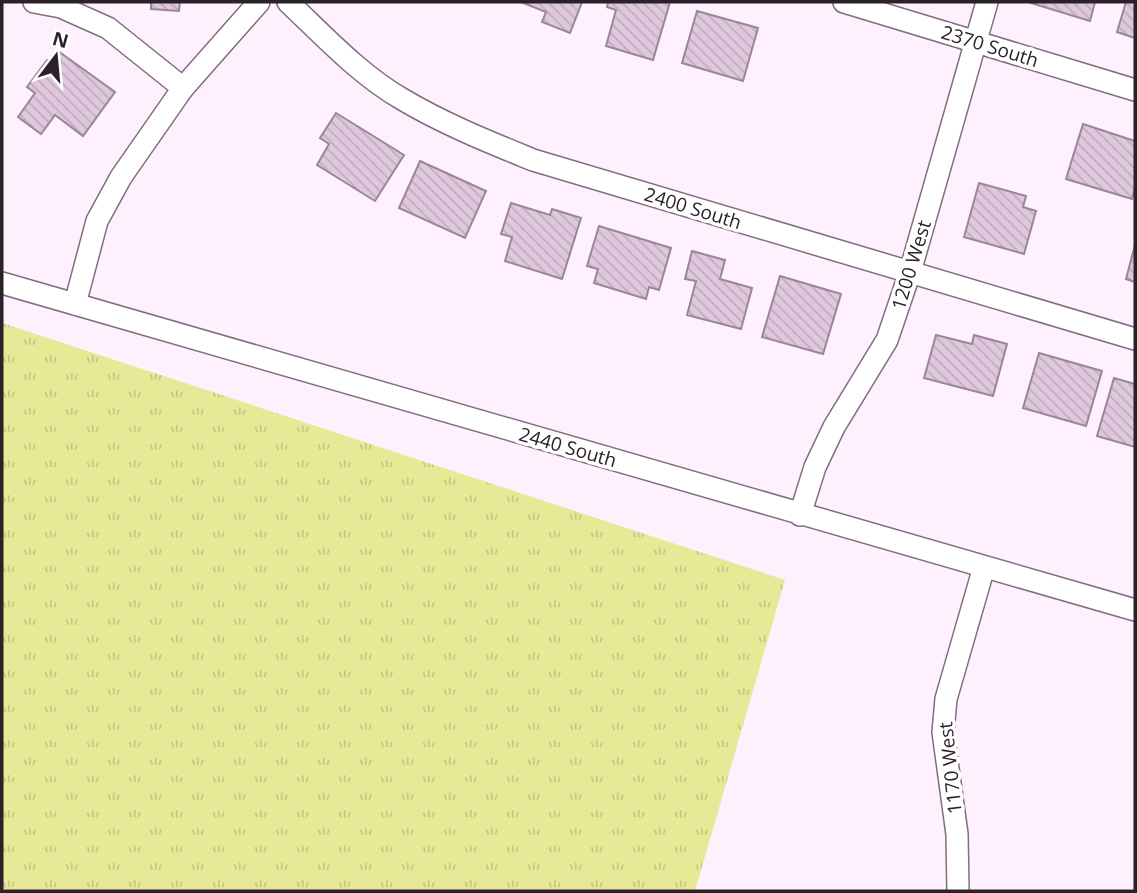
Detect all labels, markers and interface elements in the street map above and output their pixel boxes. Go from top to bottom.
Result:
street label: 2370 South [938,19,1042,73]
north arrow [21,21,91,91]
text: N [50,25,72,54]
street label: 2400 South [641,181,745,235]
street label: 1200 West [885,217,937,313]
street label: 2440 South [516,421,620,473]
street label: 1170 West [932,720,968,815]

